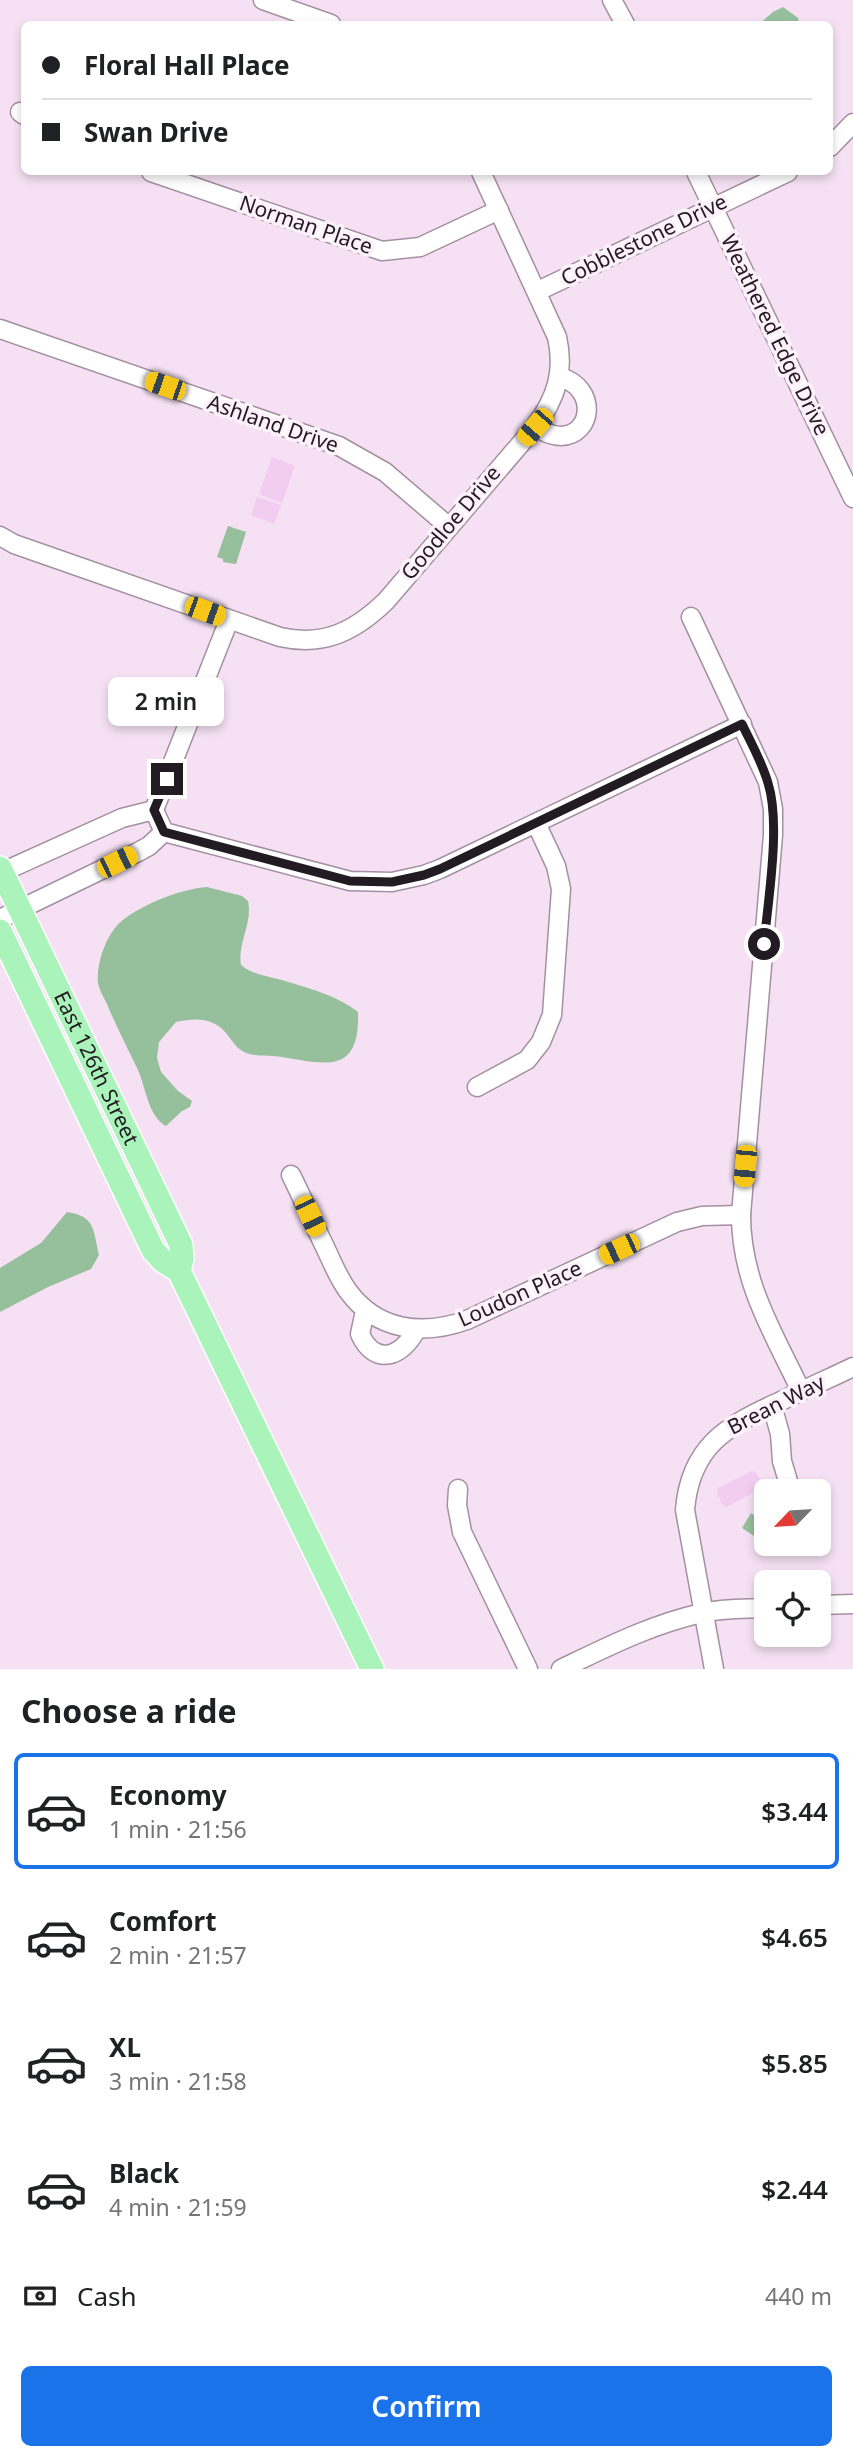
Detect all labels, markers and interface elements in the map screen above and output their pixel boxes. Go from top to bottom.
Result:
text: Floral Hall Place [84,47,290,83]
text: Swan Drive [84,114,229,150]
street label: Cobblestone Drive [556,187,731,291]
street label: Norman Place [236,188,377,260]
street label: Weathered Edge Drive [715,229,837,440]
car [142,369,189,403]
street label: Ashland Drive [204,388,343,459]
car [514,404,557,450]
street label: Goodloe Drive [394,459,506,585]
car [182,594,229,628]
callout: 2 min [109,678,225,726]
text: 2 min [135,685,197,717]
route end [151,763,183,795]
car [94,843,141,881]
route start [748,928,780,960]
street label: East 126th Street [48,986,146,1150]
car [733,1144,758,1188]
car [292,1193,329,1239]
car [596,1231,643,1267]
street label: Loudon Place [453,1253,586,1333]
street label: Brean Way [722,1368,829,1441]
north arrow [754,1479,831,1556]
map controls [754,1479,831,1647]
button: locate [754,1570,831,1647]
text: Choose a ride [21,1689,237,1732]
text: Economy [109,1777,227,1813]
icon: car [25,1780,88,1843]
text: $3.44 [761,1793,828,1829]
text: 1 min · 21:56 [109,1813,247,1845]
text: Comfort [109,1903,217,1939]
icon: car [25,1906,88,1969]
text: $4.65 [761,1919,828,1955]
text: 2 min · 21:57 [109,1939,247,1971]
text: XL [109,2029,141,2065]
icon: car [25,2032,88,2095]
text: $5.85 [761,2045,828,2081]
text: 3 min · 21:58 [109,2065,247,2097]
text: Black [109,2155,179,2191]
icon: car [25,2158,88,2221]
text: $2.44 [761,2171,828,2207]
text: 4 min · 21:59 [109,2191,247,2223]
icon: cash [21,2277,59,2315]
text: Cash [77,2278,137,2314]
text: 440 m [765,2280,832,2312]
button: Confirm [21,2366,832,2446]

